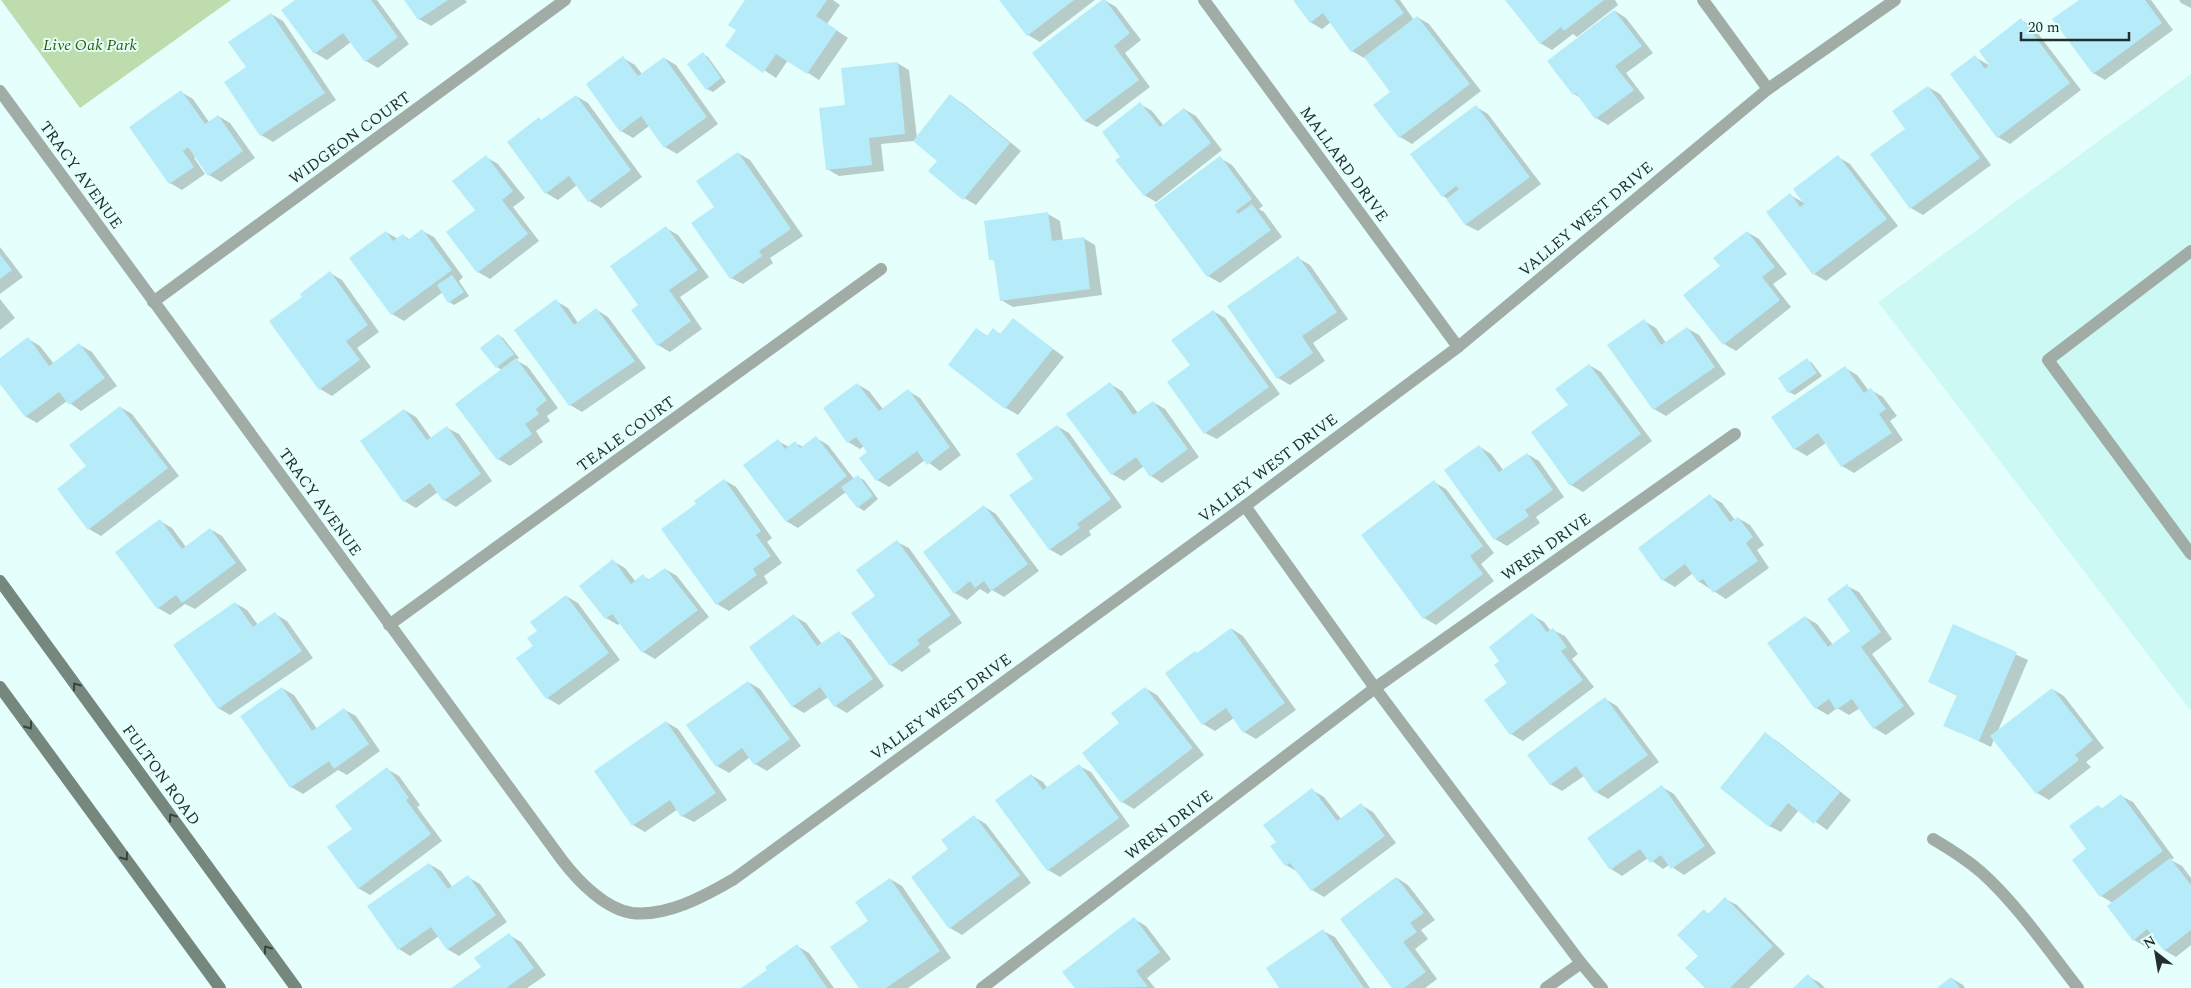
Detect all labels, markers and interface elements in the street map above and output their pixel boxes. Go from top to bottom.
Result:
scale bar [2021,10,2128,42]
text: 20 m [2028,16,2060,39]
park label: Live Oak Park [43,33,137,57]
street label: WIDGEON COURT [284,85,416,190]
street label: MALLARD DRIVE [1294,101,1394,227]
street label: TRACY AVENUE [34,116,128,234]
street label: VALLEY WEST DRIVE [1514,155,1658,283]
street label: TEALE COURT [572,390,680,478]
street label: VALLEY WEST DRIVE [1193,408,1343,528]
street label: TRACY AVENUE [273,443,367,561]
street label: WREN DRIVE [1496,507,1596,587]
street label: VALLEY WEST DRIVE [866,648,1016,766]
one-way arrow [73,682,82,692]
street label: FULTON ROAD [116,719,206,831]
one-way arrow [23,720,32,730]
street label: WREN DRIVE [1120,784,1218,866]
one-way arrow [169,813,178,823]
one-way arrow [119,851,127,860]
north arrow [2131,928,2181,978]
text: N [2139,930,2160,954]
one-way arrow [264,945,273,955]

